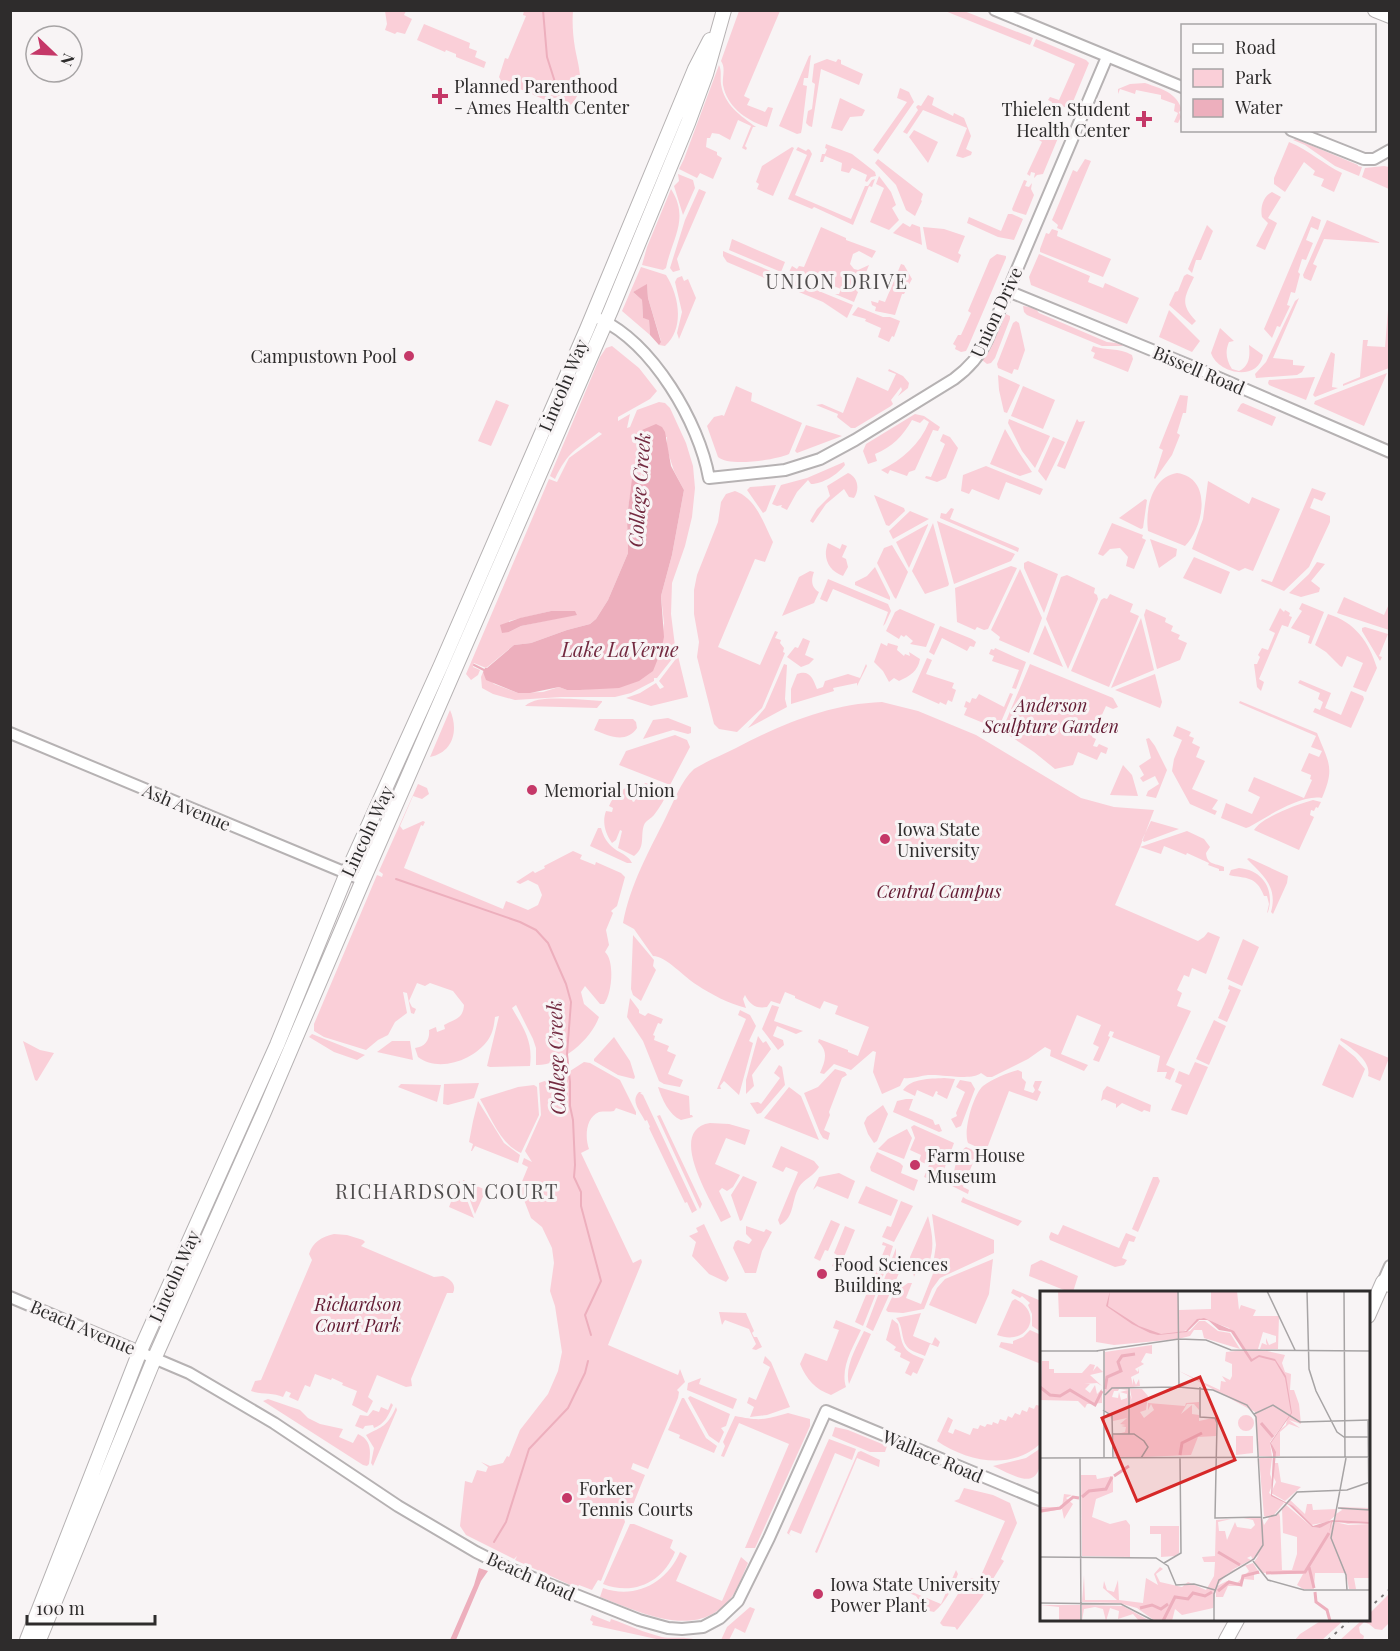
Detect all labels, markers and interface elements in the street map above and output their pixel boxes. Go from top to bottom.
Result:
north arrow [24,24,84,84]
legend [1181,24,1376,132]
text: Road [1235,35,1276,59]
text: N [56,51,80,70]
text: Park [1235,65,1272,89]
place label: Planned Parenthood - Ames Health Center [454,74,630,119]
marker: Planned Parenthood - Ames Health Center [431,87,449,105]
text: Water [1234,95,1283,119]
place label: Thielen Student Health Center [1001,97,1131,142]
marker: Thielen Student Health Center [1135,110,1153,128]
street label: Union Drive [965,263,1027,361]
district label: UNION DRIVE [765,267,909,294]
street label: Lincoln Way [533,335,593,435]
street label: Bissell Road [1150,340,1249,400]
place label: Campustown Pool [250,344,397,368]
marker: Campustown Pool [402,349,416,363]
water label: College Creek [621,432,655,548]
water label: Lake LaVerne [560,635,679,662]
park label: Anderson Sculpture Garden [982,693,1119,738]
street label: Ash Avenue [138,777,235,836]
place label: Memorial Union [544,778,675,802]
street label: Lincoln Way [335,781,399,881]
marker: Memorial Union [525,783,539,797]
place label: Iowa State University [897,817,980,862]
marker: Iowa State University [878,832,892,846]
park label: Central Campus [877,879,1002,903]
water label: College Creek [540,1000,570,1116]
place label: Farm House Museum [927,1143,1025,1188]
marker: Farm House Museum [908,1158,922,1172]
district label: RICHARDSON COURT [335,1177,559,1204]
street label: Lincoln Way [143,1226,205,1326]
place label: Food Sciences Building [834,1252,948,1297]
marker: Food Sciences Building [815,1267,829,1281]
inset map [1040,1291,1370,1621]
park label: Richardson Court Park [313,1292,402,1337]
street label: Beach Avenue [27,1294,139,1360]
street label: Wallace Road [878,1424,987,1488]
place label: Forker Tennis Courts [579,1476,693,1521]
marker: Forker Tennis Courts [560,1491,574,1505]
street label: Beach Road [483,1546,579,1606]
place label: Iowa State University Power Plant [830,1572,1000,1617]
marker: Iowa State University Power Plant [811,1587,825,1601]
scale bar [27,1588,154,1626]
text: 100 m [36,1596,85,1620]

